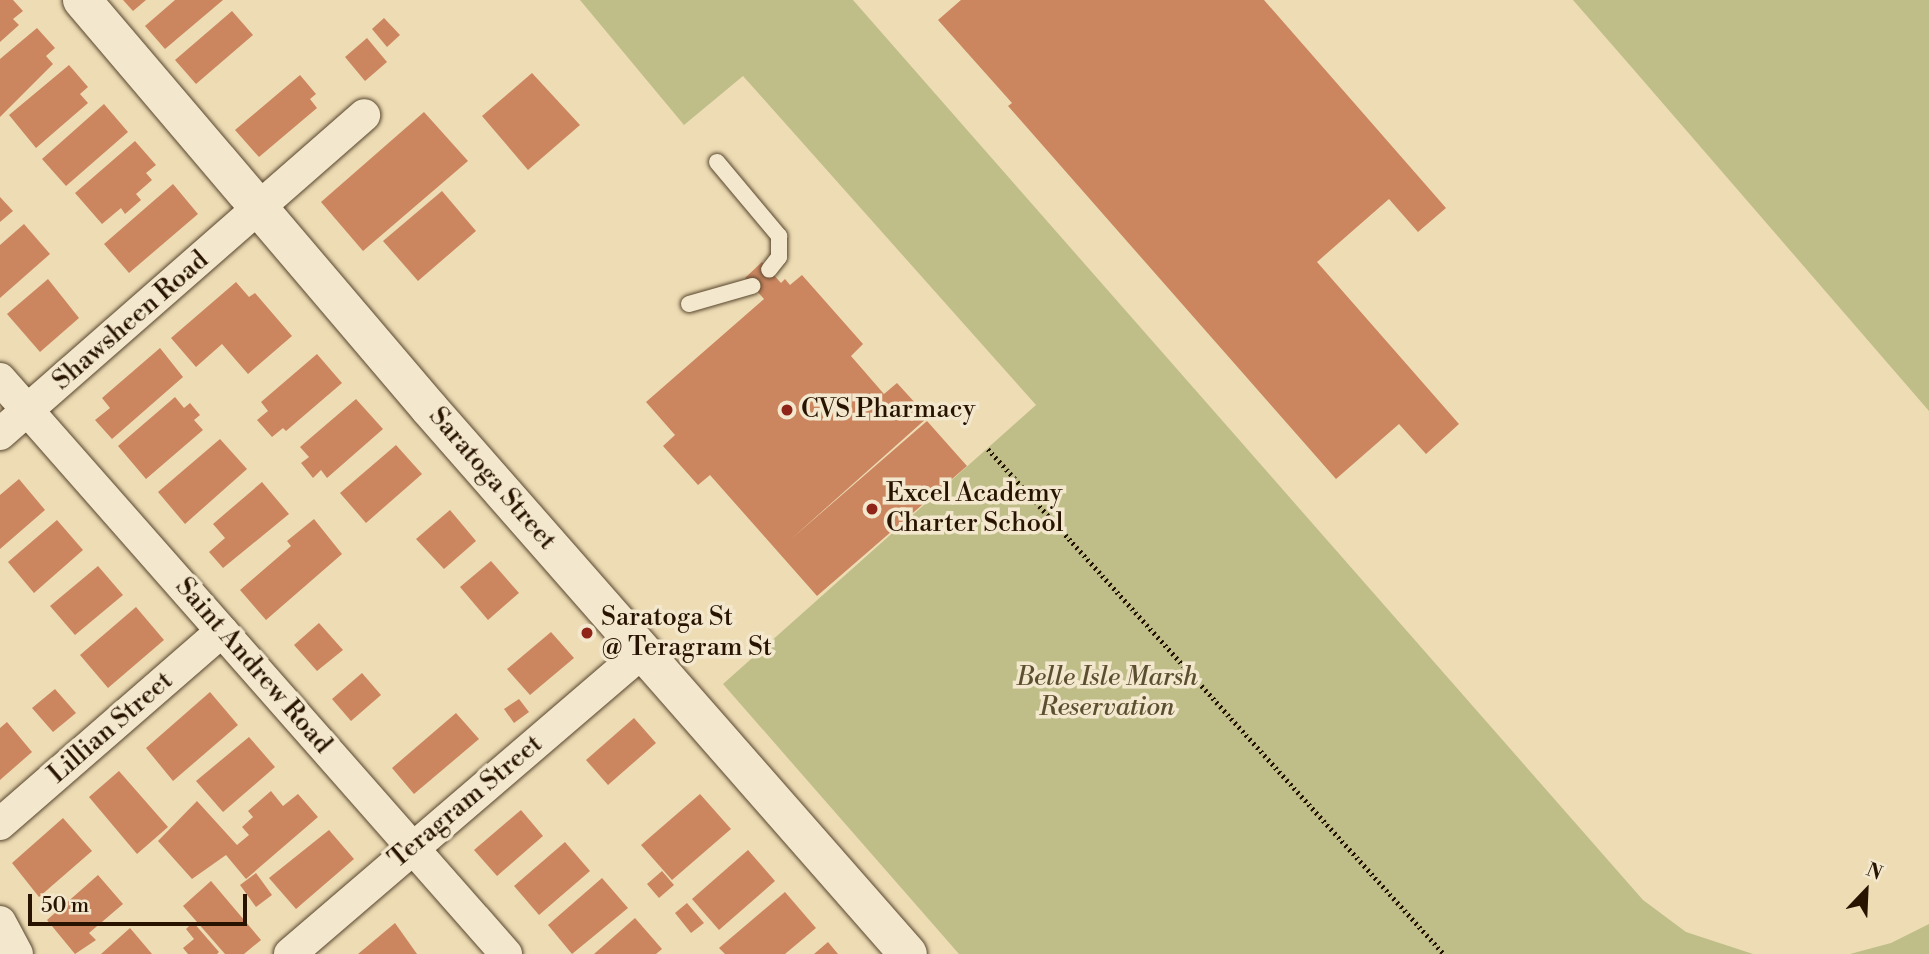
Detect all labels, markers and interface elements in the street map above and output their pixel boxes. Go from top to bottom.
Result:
street label: Shawsheen Road [47,245,215,397]
place label: CVS Pharmacy [801,394,975,426]
street label: Saratoga Street [422,401,562,557]
marker: CVS Pharmacy [779,402,795,418]
place label: Excel Academy Charter School [886,478,1063,540]
marker: Excel Academy Charter School [864,501,880,517]
street label: Saint Andrew Road [168,572,338,760]
place label: Saratoga St @ Teragram St [601,602,772,664]
marker: Saratoga St @ Teragram St [579,625,595,641]
park label: Belle Isle Marsh Reservation [1016,662,1198,724]
street label: Lillian Street [43,666,179,790]
street label: Teragram Street [383,729,549,875]
north arrow [1831,856,1901,926]
text: N [1863,858,1886,886]
scale bar [32,880,250,924]
text: 50 m [41,893,89,919]

